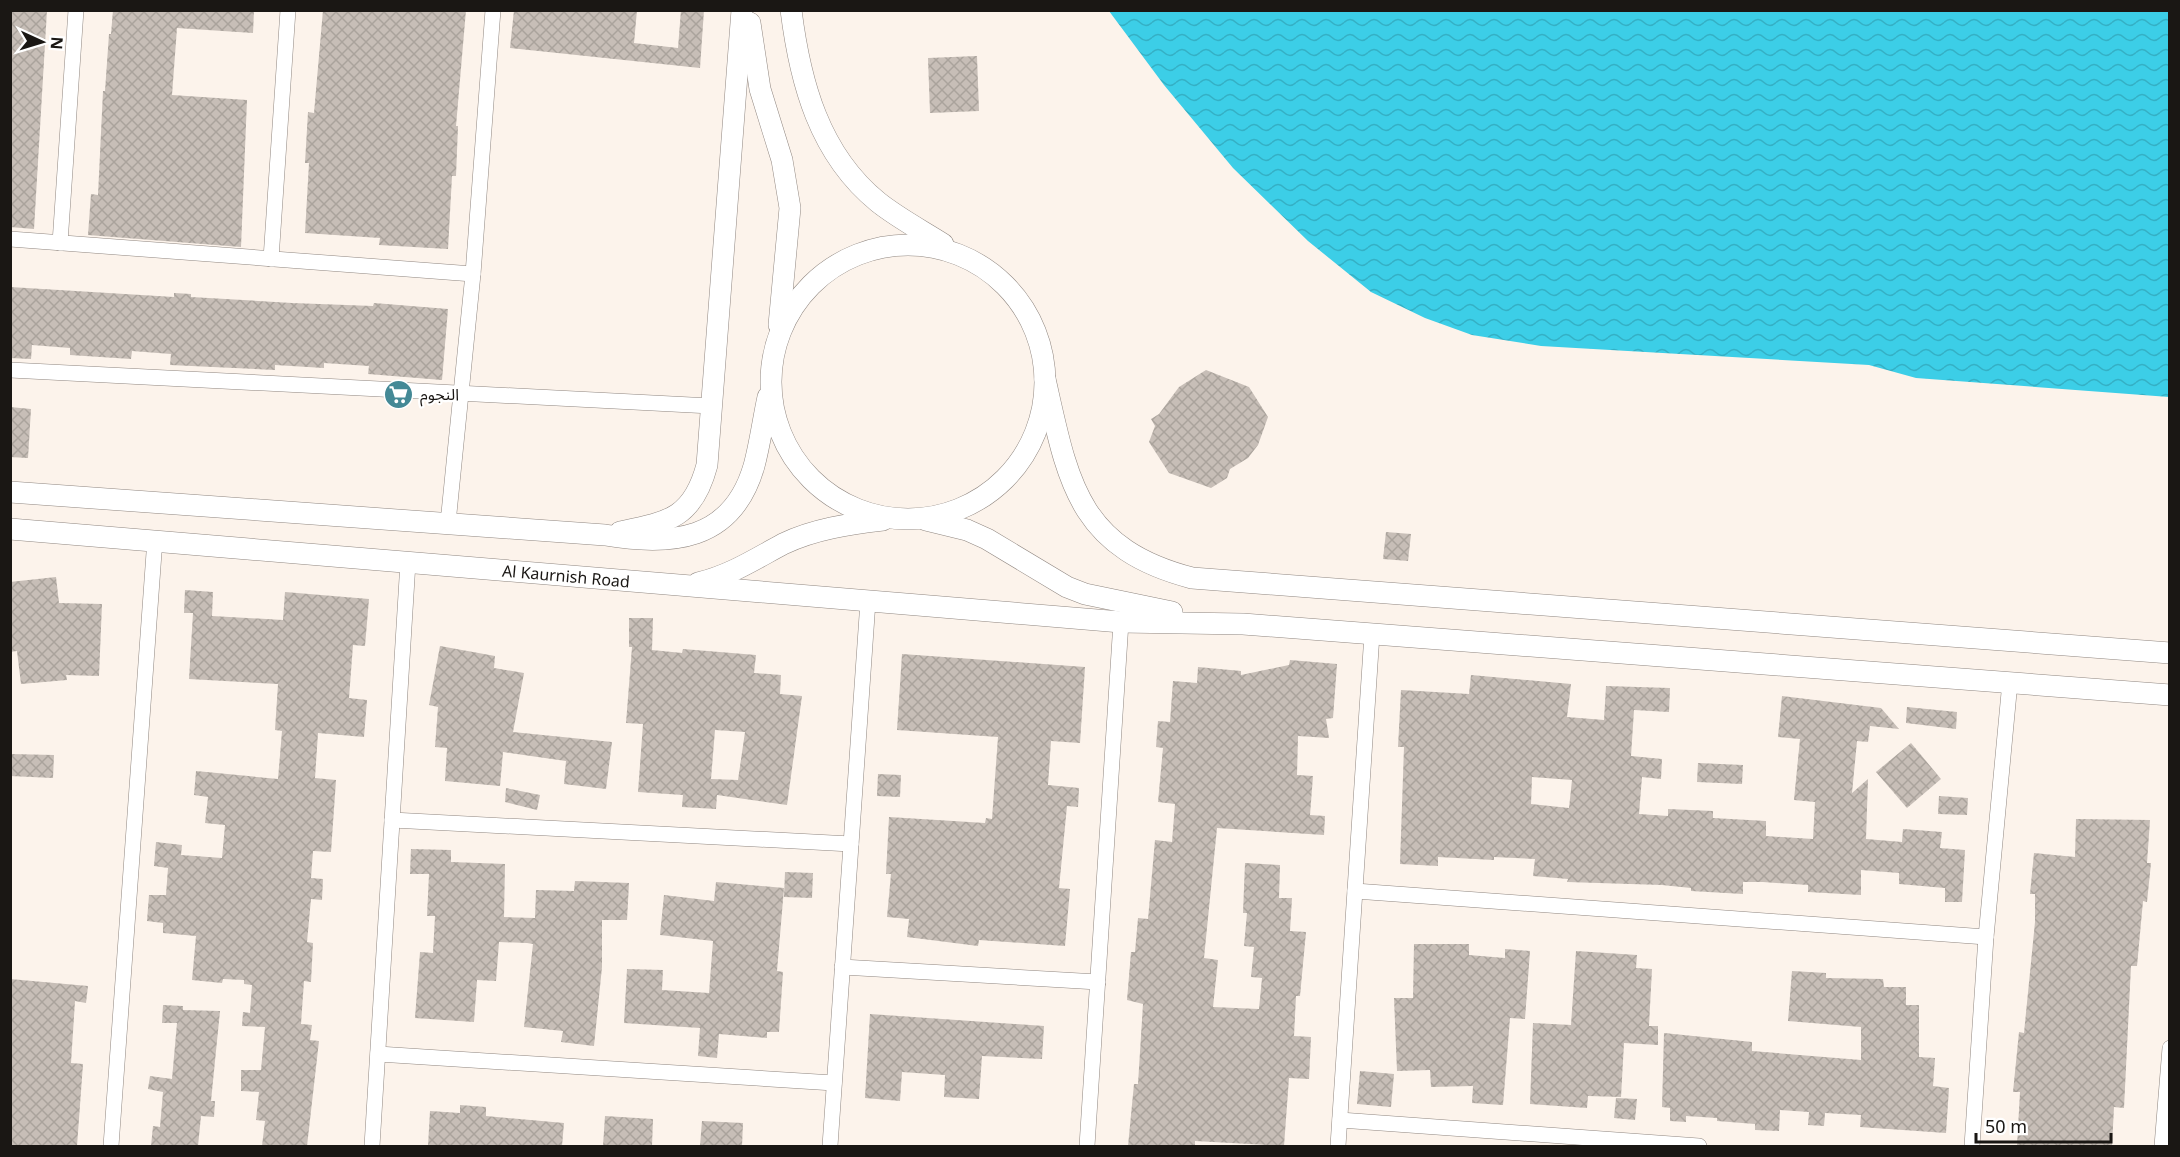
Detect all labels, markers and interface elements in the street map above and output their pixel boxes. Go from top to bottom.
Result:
north arrow [12,12,72,72]
text: N [46,36,68,50]
supermarket icon: النجوم [383,378,415,410]
place label: النجوم [420,383,459,407]
street label: Al Kaurnish Road [501,559,631,593]
scale bar [1976,1106,2111,1144]
text: 50 m [1985,1114,2027,1138]

